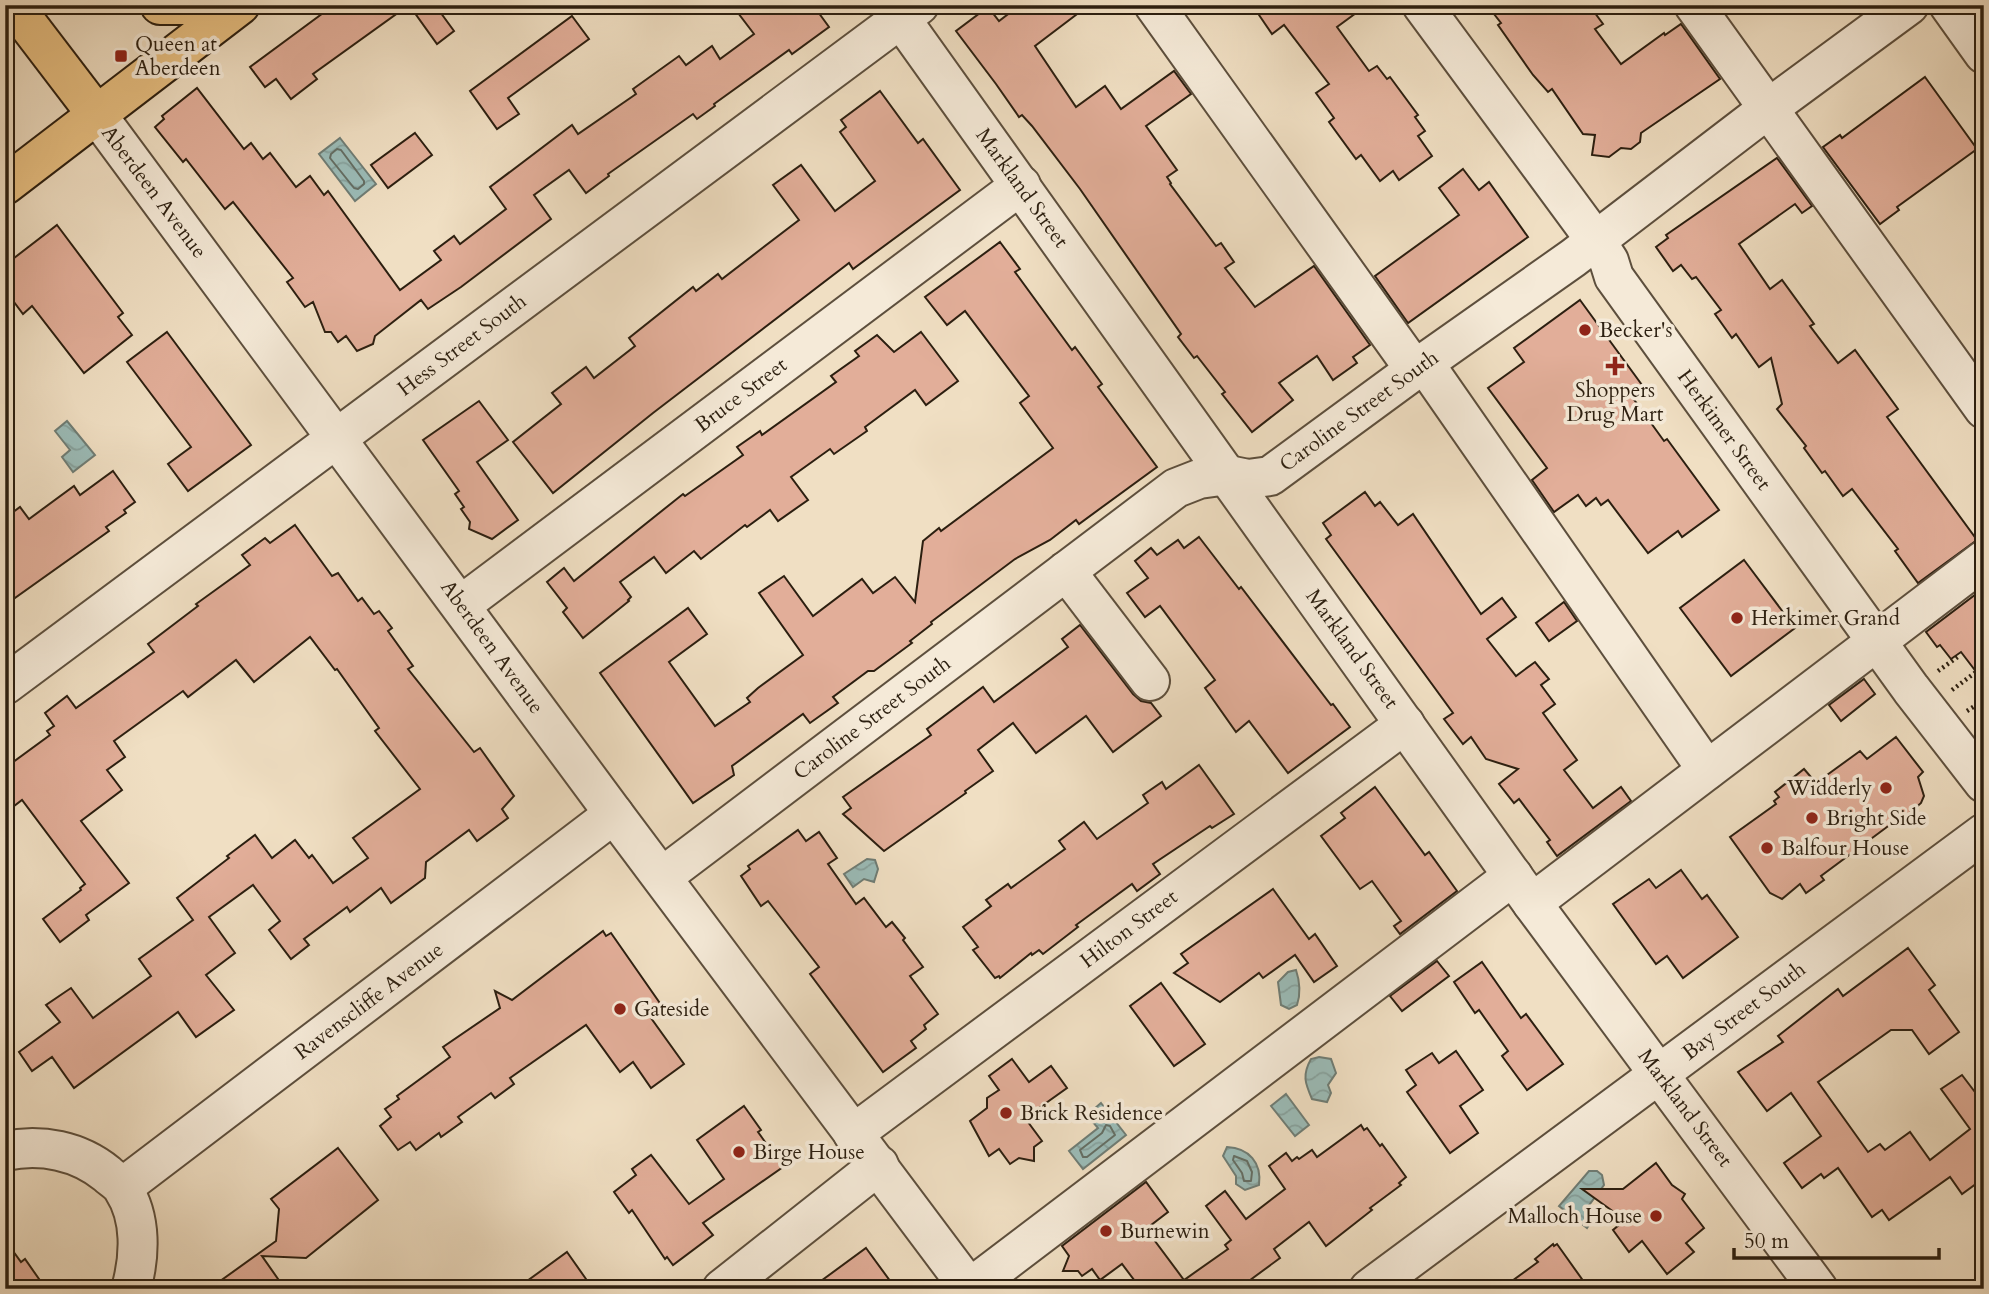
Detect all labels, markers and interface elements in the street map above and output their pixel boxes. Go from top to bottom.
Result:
place label: Queen at Aberdeen [135,30,221,83]
marker: Queen at Aberdeen [113,48,129,64]
street label: Aberdeen Avenue [94,120,214,264]
street label: Markland Street [969,122,1076,254]
street label: Hess Street South [392,287,533,403]
place label: Becker's [1599,316,1673,345]
marker: Becker's [1577,322,1593,338]
street label: Caroline Street South [1274,343,1445,479]
street label: Bruce Street [689,350,793,439]
marker: Shoppers Drug Mart [1607,358,1623,374]
street label: Herkimer Street [1670,364,1778,497]
place label: Shoppers Drug Mart [1567,376,1664,429]
street label: Aberdeen Avenue [433,574,551,720]
street label: Markland Street [1299,583,1406,715]
place label: Herkimer Grand [1751,604,1900,633]
marker: Herkimer Grand [1729,610,1745,626]
street label: Caroline Street South [787,649,957,787]
place label: Widderly [1786,774,1872,803]
marker: Widderly [1878,780,1894,796]
place label: Bright Side [1826,804,1927,833]
marker: Bright Side [1804,810,1820,826]
place label: Balfour House [1781,834,1909,863]
marker: Balfour House [1759,840,1775,856]
street label: Hilton Street [1074,883,1184,975]
street label: Ravenscliffe Avenue [289,935,449,1067]
street label: Bay Street South [1676,955,1812,1067]
place label: Gateside [634,995,710,1024]
marker: Gateside [612,1001,628,1017]
street label: Markland Street [1631,1043,1739,1173]
place label: Brick Residence [1020,1099,1163,1128]
marker: Brick Residence [998,1105,1014,1121]
place label: Birge House [753,1138,865,1167]
marker: Birge House [731,1144,747,1160]
place label: Malloch House [1507,1202,1642,1231]
marker: Malloch House [1648,1208,1664,1224]
place label: Burnewin [1120,1217,1210,1246]
scale bar [1734,1217,1938,1261]
marker: Burnewin [1098,1223,1114,1239]
text: 50 m [1744,1227,1789,1256]

